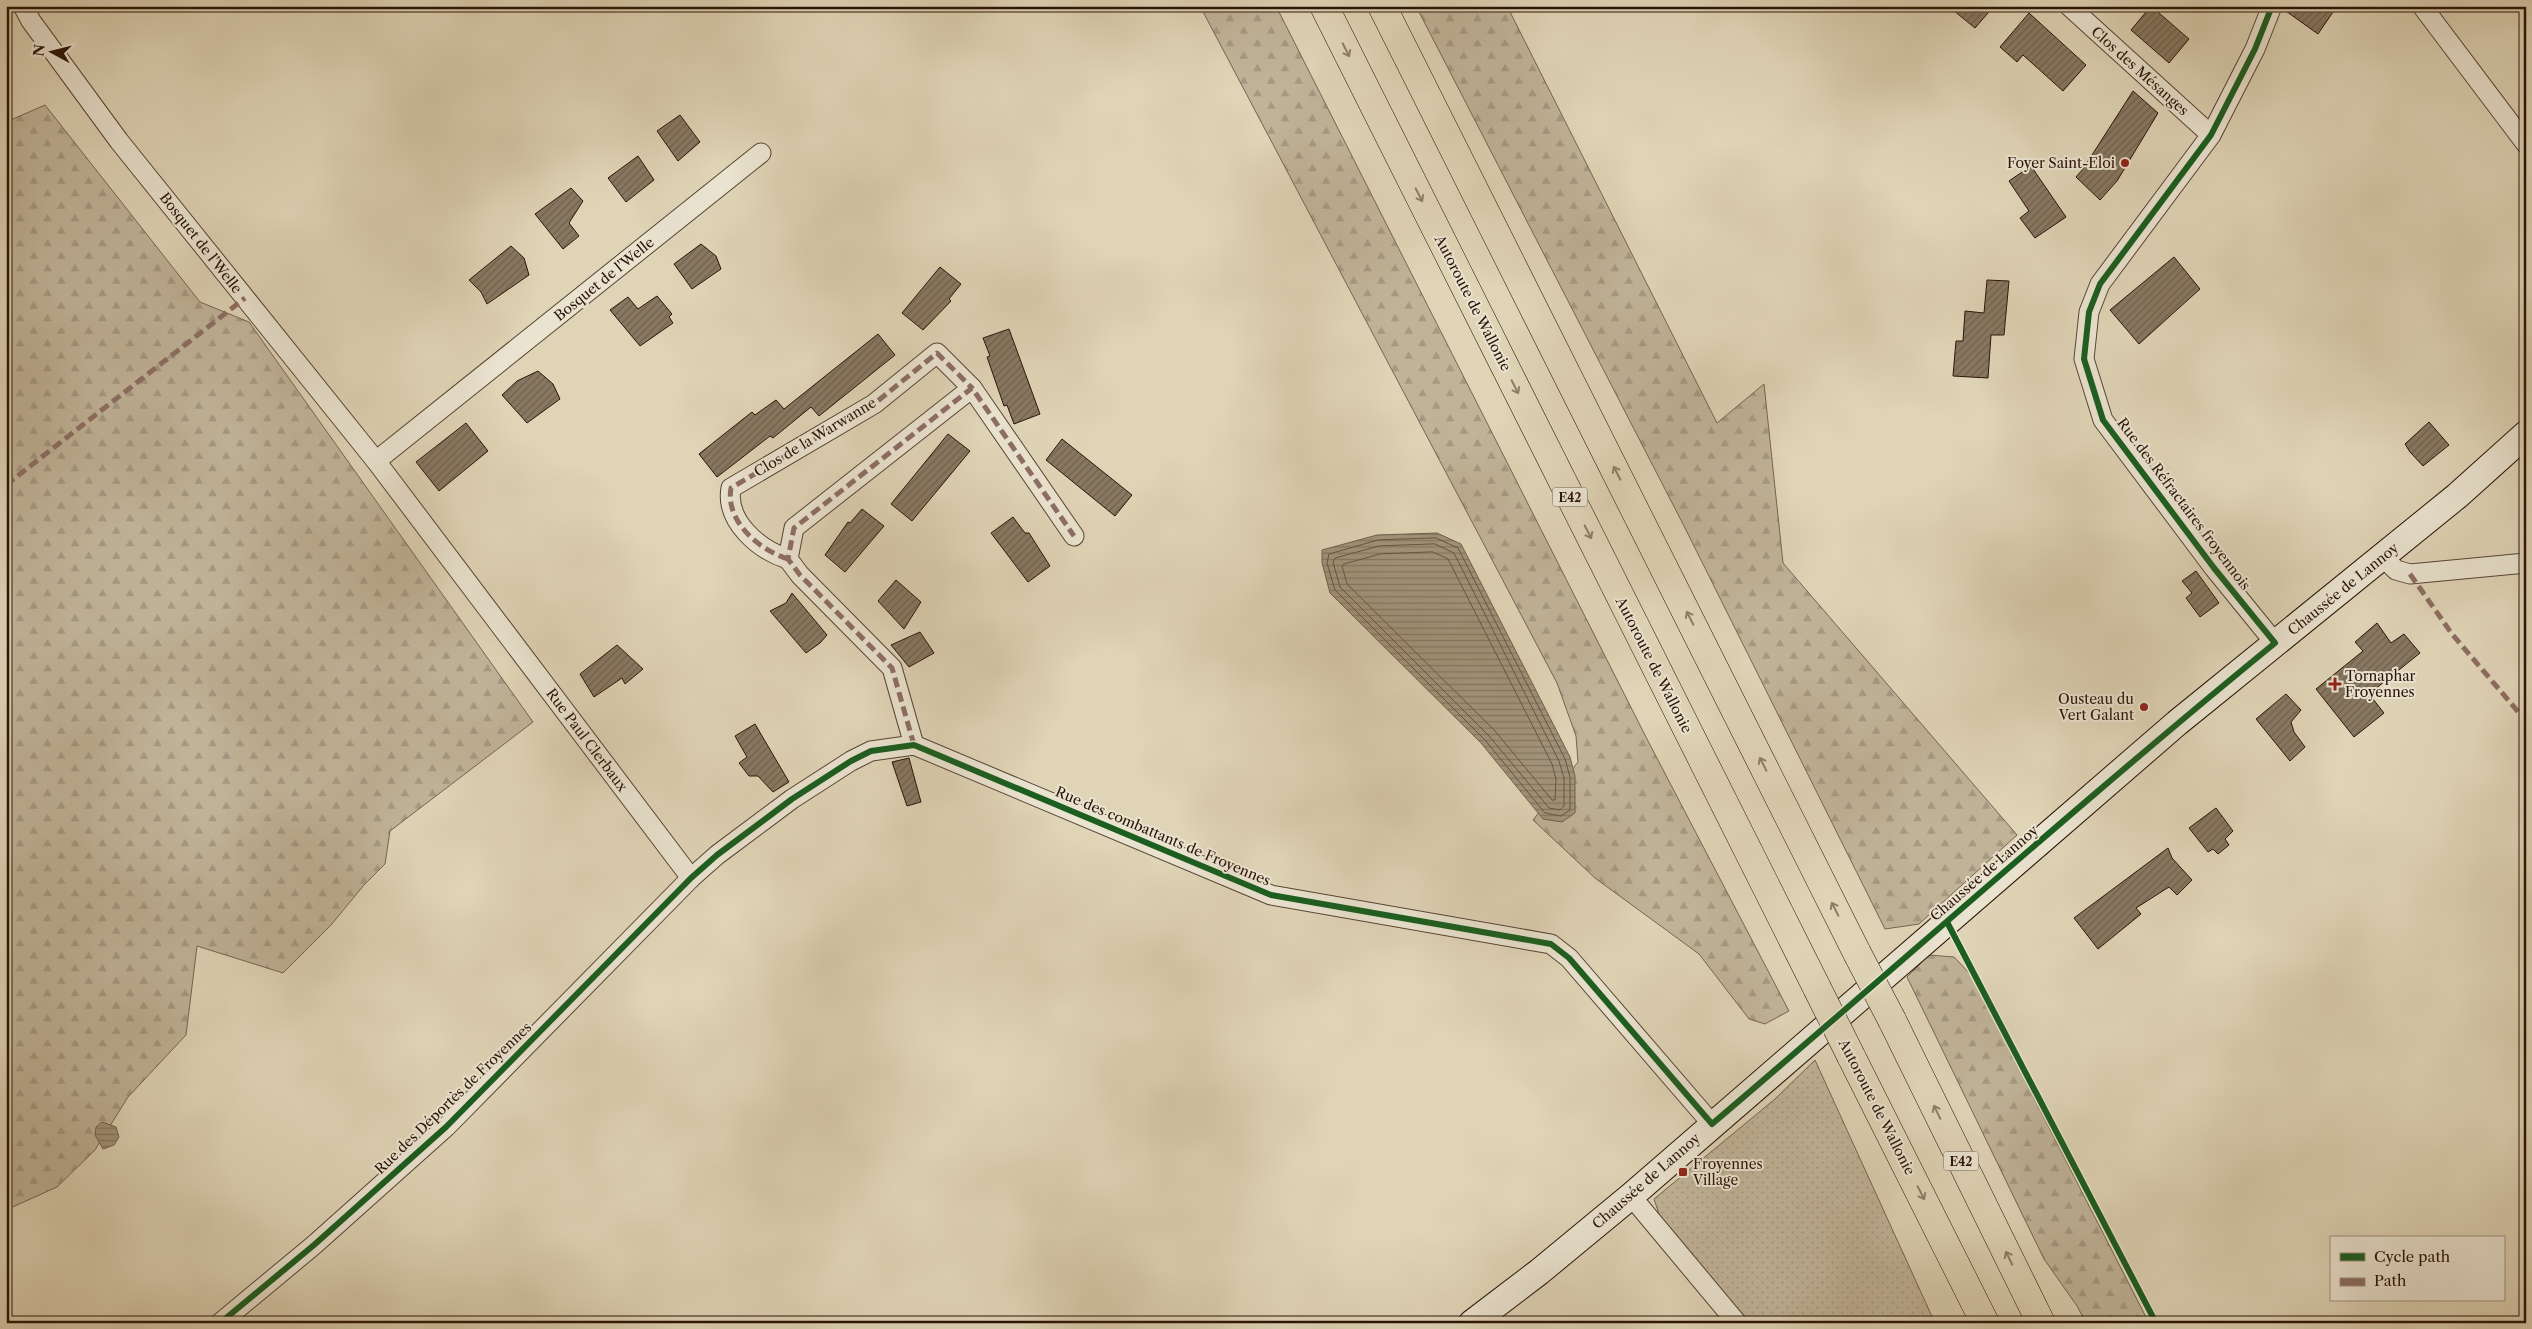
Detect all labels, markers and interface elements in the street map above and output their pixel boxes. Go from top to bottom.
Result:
street label: Clos des Mésanges [2088,23,2192,119]
north arrow [28,28,78,78]
one-way arrow [1342,42,1351,57]
text: N [29,43,49,58]
place label: Foyer Saint-Eloi [2007,154,2115,172]
marker: Foyer Saint-Eloi [2119,157,2131,169]
one-way arrow [1415,187,1424,202]
street label: Bosquet de l'Welle [156,189,246,297]
street label: Autoroute de Wallonie [1430,231,1515,374]
street label: Bosquet de l'Welle [550,233,658,325]
one-way arrow [1511,379,1520,394]
street label: Clos de la Warwanne [751,393,879,481]
street label: Rue des Réfractaires froyennois [2113,414,2255,594]
one-way arrow [1612,466,1621,481]
road number: E42 [1552,488,1588,507]
one-way arrow [1583,525,1593,540]
street label: Chaussée de Lannoy [2284,539,2402,639]
street label: Autoroute de Wallonie [1611,593,1696,736]
one-way arrow [1685,611,1695,626]
place label: Tornaphar Froyennes [2345,667,2416,701]
marker: Tornaphar Froyennes [2329,678,2341,690]
street label: Rue Paul Clerbaux [542,685,632,796]
place label: Ousteau du Vert Galant [2058,690,2134,724]
marker: Ousteau du Vert Galant [2138,701,2150,713]
one-way arrow [1758,757,1767,772]
street label: Rue des combattants de Froyennes [1053,782,1273,890]
street label: Chaussée de Lannoy [1926,821,2042,925]
one-way arrow [1830,902,1840,917]
street label: Rue des Déportès de Froyennes [371,1018,535,1178]
street label: Autoroute de Wallonie [1834,1035,1919,1178]
one-way arrow [1932,1105,1941,1120]
street label: Chaussée de Lannoy [1588,1129,1704,1233]
road number: E42 [1944,1152,1978,1170]
place label: Froyennes Village [1692,1155,1763,1189]
marker: Froyennes Village [1677,1166,1689,1178]
one-way arrow [1916,1186,1926,1201]
legend [2330,1236,2504,1302]
text: Cycle path [2374,1247,2451,1266]
one-way arrow [2004,1251,2013,1266]
text: Path [2374,1271,2407,1290]

